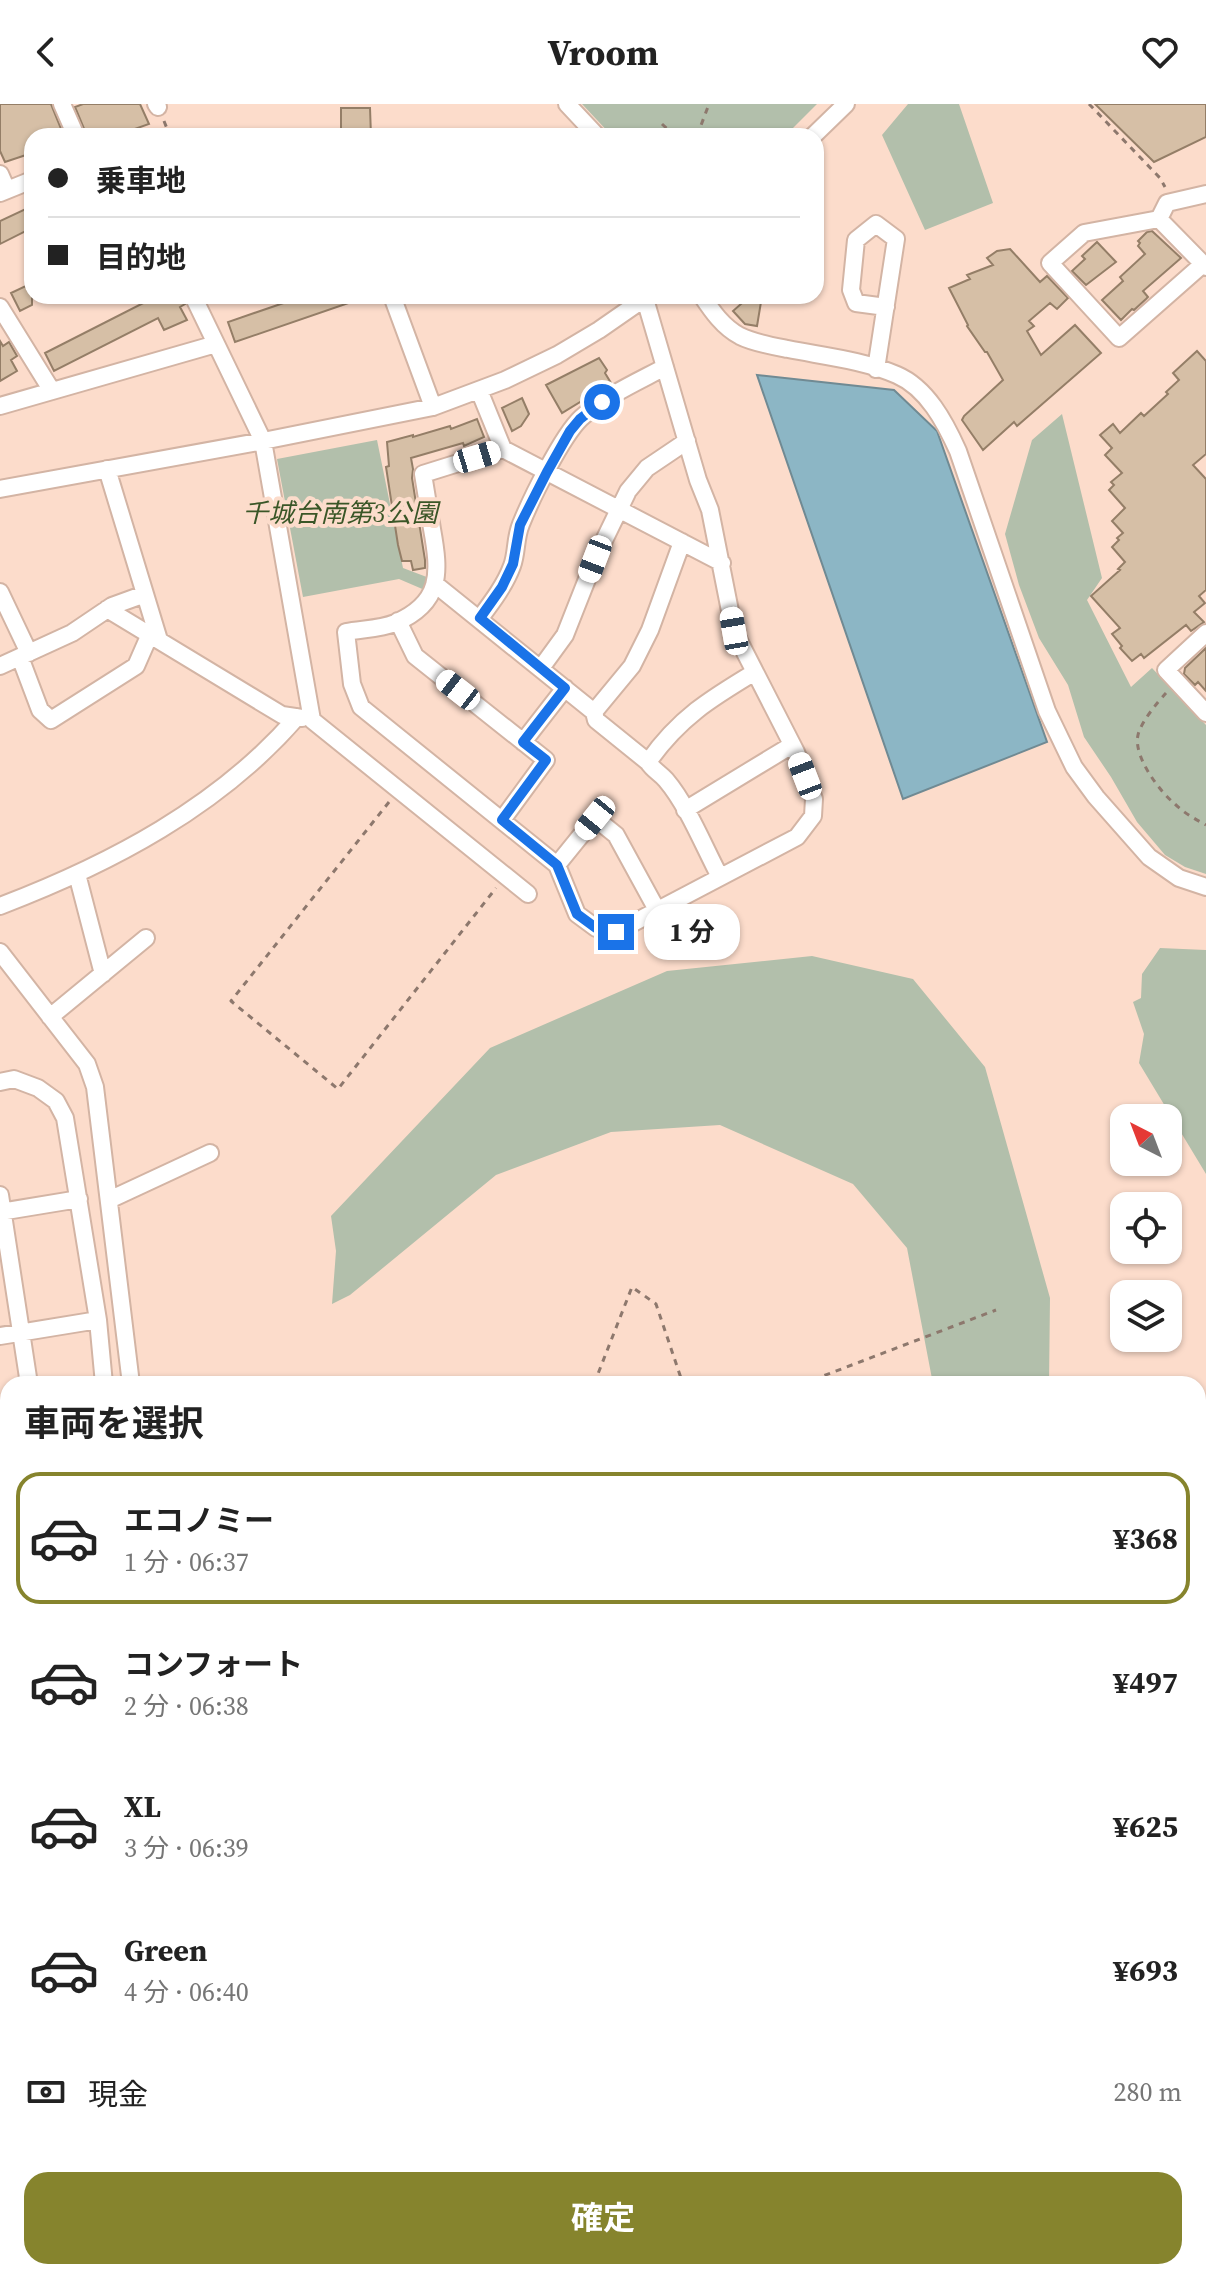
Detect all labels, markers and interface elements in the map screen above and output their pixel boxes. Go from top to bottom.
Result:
text: Vroom [547,28,659,77]
icon: back [24,30,68,74]
icon: heart [1138,30,1182,74]
text: 乗車地 [96,160,186,201]
text: 目的地 [96,237,186,278]
route start [584,384,620,420]
car [451,439,503,475]
park label: 千城台南第3公園 [242,495,442,531]
car [575,532,615,586]
car [718,605,750,657]
car [432,666,484,714]
car [785,749,825,803]
car [571,792,619,844]
callout: 1 分 [644,904,740,960]
route end [598,914,634,950]
text: 1 分 [669,914,715,950]
north arrow [1110,1104,1182,1176]
map controls [1110,1104,1182,1352]
button: locate [1110,1192,1182,1264]
button: layers [1110,1280,1182,1352]
text: 車両を選択 [24,1399,204,1448]
text: エコノミー [124,1500,274,1541]
icon: car [28,1502,100,1574]
text: ¥368 [1113,1518,1178,1559]
text: 1 分 · 06:37 [124,1544,249,1580]
text: コンフォート [124,1644,303,1685]
icon: car [28,1646,100,1718]
text: ¥497 [1113,1662,1178,1703]
text: 2 分 · 06:38 [124,1688,249,1724]
text: XL [124,1786,161,1827]
icon: car [28,1790,100,1862]
text: ¥625 [1113,1806,1178,1847]
text: 3 分 · 06:39 [124,1830,249,1866]
text: Green [124,1930,207,1971]
icon: car [28,1934,100,2006]
text: ¥693 [1113,1950,1178,1991]
text: 4 分 · 06:40 [124,1974,249,2010]
icon: cash [24,2070,68,2114]
text: 現金 [88,2074,148,2115]
text: 280 m [1114,2074,1182,2110]
button: 確定 [24,2172,1182,2264]

